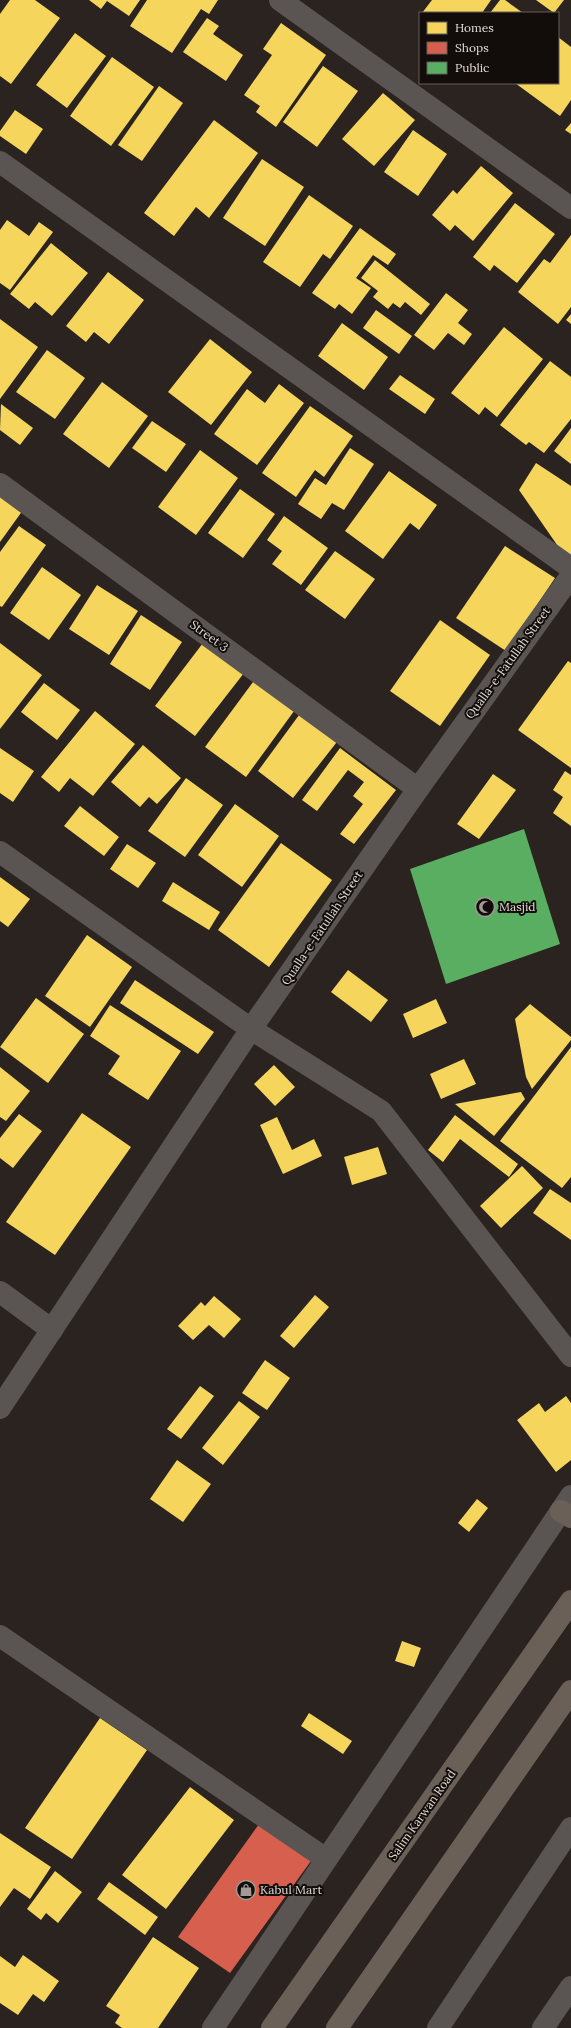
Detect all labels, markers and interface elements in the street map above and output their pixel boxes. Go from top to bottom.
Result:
legend [419,12,559,84]
text: Homes [455,20,494,35]
text: Shops [455,40,489,55]
text: Public [455,60,489,75]
street label: Qualla-e-Fatullah Street [462,603,553,722]
street label: Street 3 [187,617,232,655]
street label: Qualla-e-Fatullah Street [278,867,366,988]
mosque icon: Masjid [474,896,496,918]
place label: Masjid [499,899,535,914]
street label: Salim Karwan Road [385,1767,458,1863]
shop icon: Kabul Mart [235,1879,257,1901]
place label: Kabul Mart [260,1882,322,1897]

